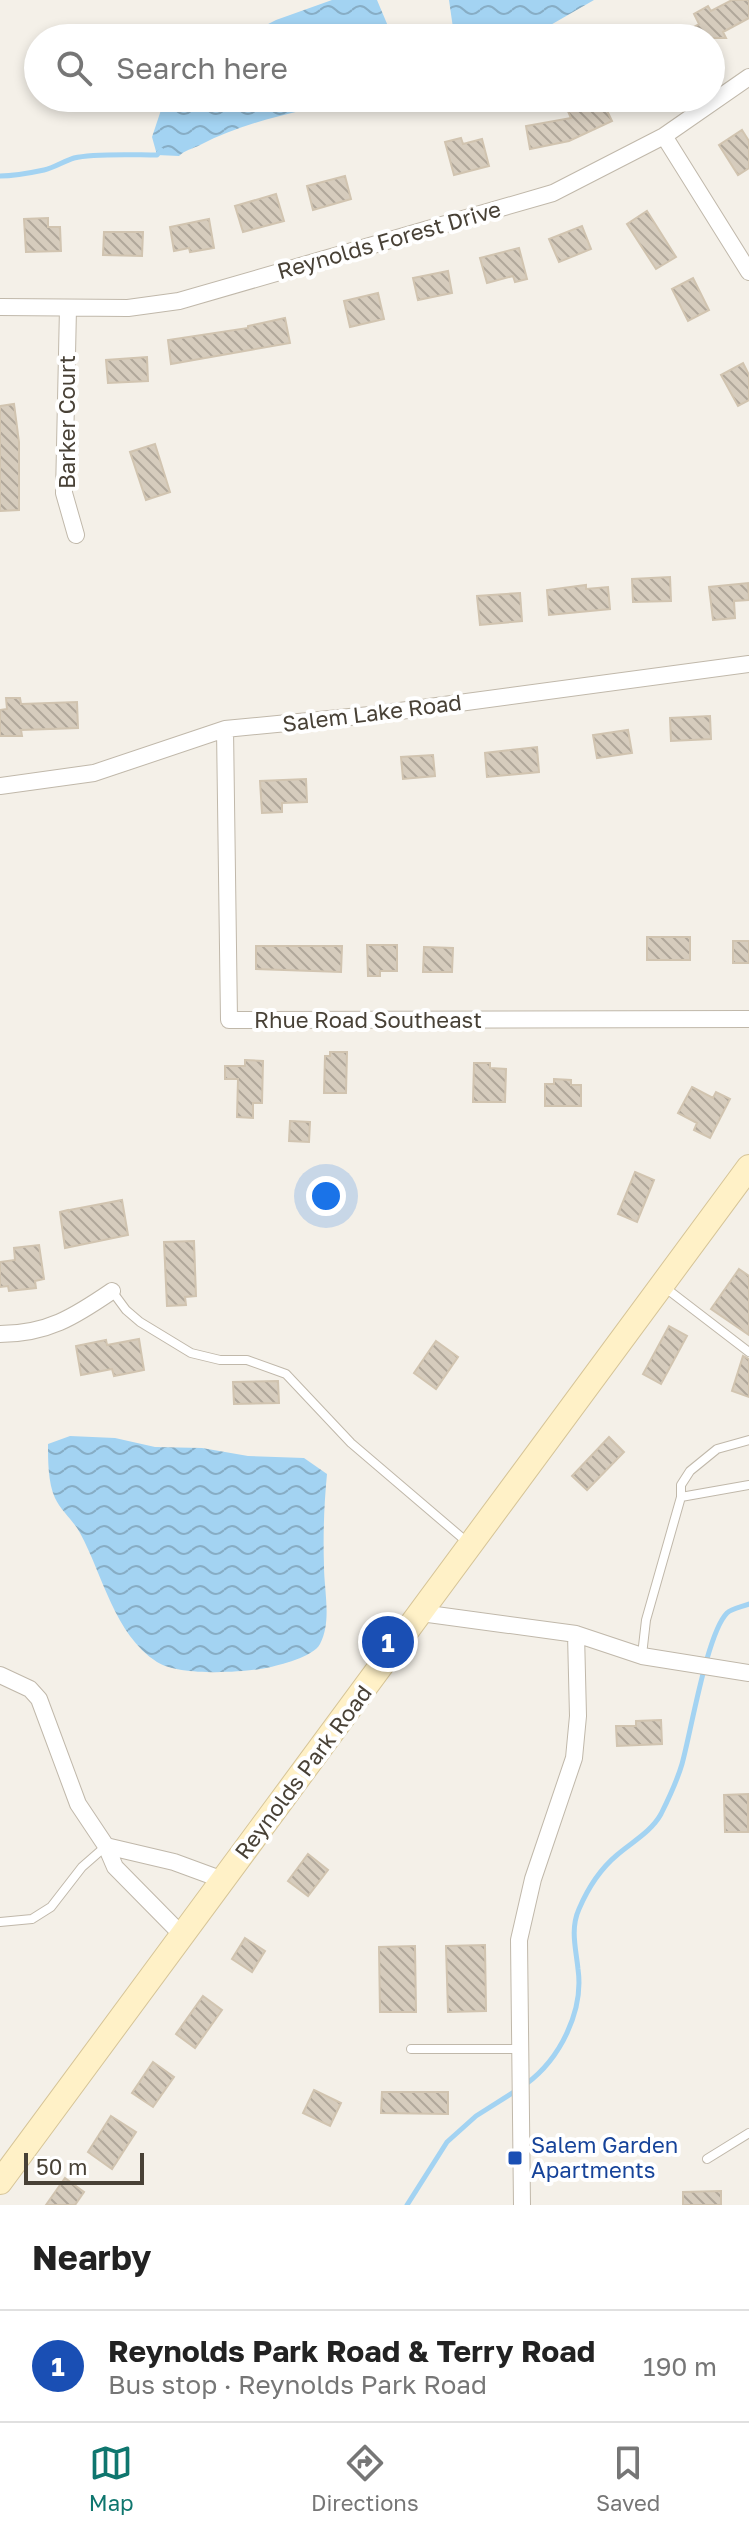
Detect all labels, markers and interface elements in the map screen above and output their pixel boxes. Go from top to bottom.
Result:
search box [24,24,725,112]
icon: search [52,46,96,90]
text: Search here [116,50,288,86]
street label: Reynolds Forest Drive [274,195,504,284]
street label: Barker Court [53,355,80,489]
street label: Salem Lake Road [281,688,463,737]
street label: Rhue Road Southeast [254,1006,482,1033]
your location [306,1176,346,1216]
pin: 1 [362,1612,414,1672]
street label: Reynolds Park Road [228,1679,377,1864]
place label: Salem Garden Apartments [531,2131,678,2183]
scale bar [24,2149,144,2185]
marker: Salem Garden Apartments [506,2149,524,2167]
text: 50 m [36,2153,87,2180]
text: Nearby [32,2237,152,2277]
text: Reynolds Park Road & Terry Road [108,2333,595,2369]
text: 1 [51,2351,65,2382]
text: 190 m [643,2351,717,2382]
text: Bus stop · Reynolds Park Road [108,2369,487,2400]
tab: Map [89,2441,134,2516]
tab: Directions [311,2441,419,2516]
tab: Saved [596,2441,660,2516]

